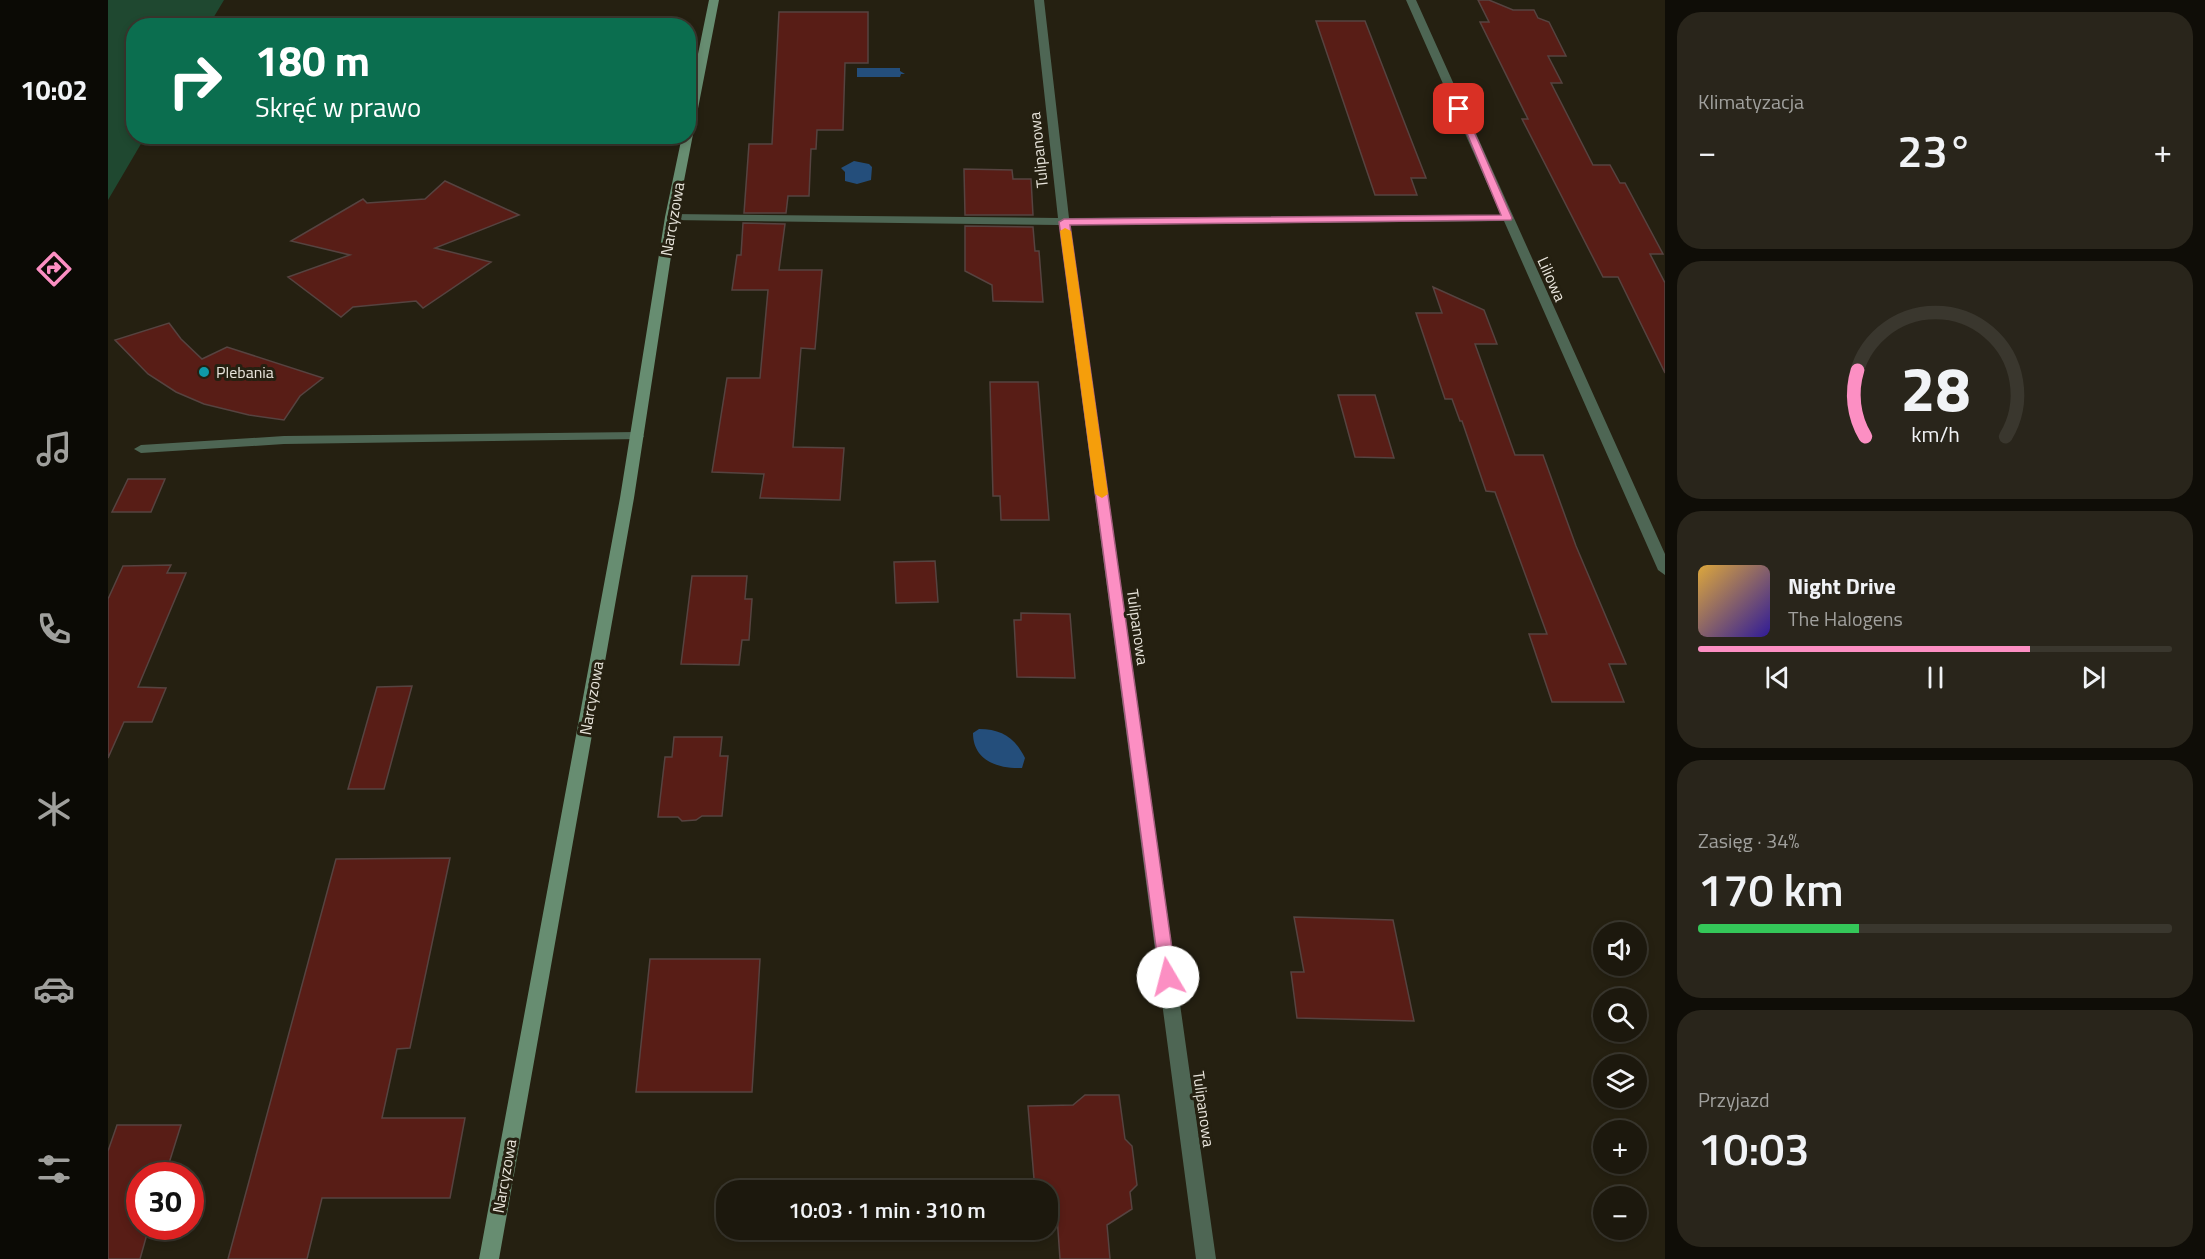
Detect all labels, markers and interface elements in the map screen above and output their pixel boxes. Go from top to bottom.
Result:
text: 180 m [255,28,370,92]
icon: right [156,42,234,120]
text: 10:02 [20,69,88,110]
pin [1433,83,1484,134]
text: Skręć w prawo [255,86,421,127]
text: Klimatyzacja [1698,86,1804,117]
icon: arrive [1442,92,1475,125]
street label: Tulipanowa [1022,111,1054,189]
text: 23° [1897,116,1973,184]
text: − [1698,126,1716,176]
text: + [2154,126,2172,176]
street label: Narcyzowa [654,180,690,258]
icon: directions [33,248,75,290]
street label: Liliowa [1532,253,1572,305]
text: 28 [1900,340,1970,435]
place label: Plebania [216,360,274,384]
marker: Plebania [197,365,211,379]
text: km/h [1911,419,1959,451]
icon: music [33,428,75,470]
text: Night Drive [1788,569,1896,603]
street label: Tulipanowa [1121,588,1155,666]
text: The Halogens [1788,603,1903,634]
icon: phone [33,608,75,650]
street label: Narcyzowa [573,659,609,737]
icon: previous [1761,661,1794,694]
icon: pause [1919,661,1952,694]
icon: next [2077,661,2110,694]
icon: climate [33,788,75,830]
text: Zasięg · 34% [1698,825,1800,856]
text: 170 km [1698,855,1844,923]
map controls [1593,922,1647,1240]
button: sound [1593,922,1647,976]
position arrow [1136,945,1200,1009]
icon: car [33,968,75,1010]
button: search [1593,988,1647,1042]
button: layers [1593,1054,1647,1108]
street label: Tulipanowa [1187,1070,1221,1148]
text: Przyjazd [1698,1084,1770,1115]
text: 10:03 [1698,1114,1810,1182]
button: + [1593,1120,1647,1174]
street label: Narcyzowa [486,1137,522,1215]
icon: filters [33,1148,75,1190]
speed limit sign: 30 [126,1162,204,1240]
button: − [1593,1186,1647,1240]
text: 10:03 · 1 min · 310 m [788,1193,986,1227]

